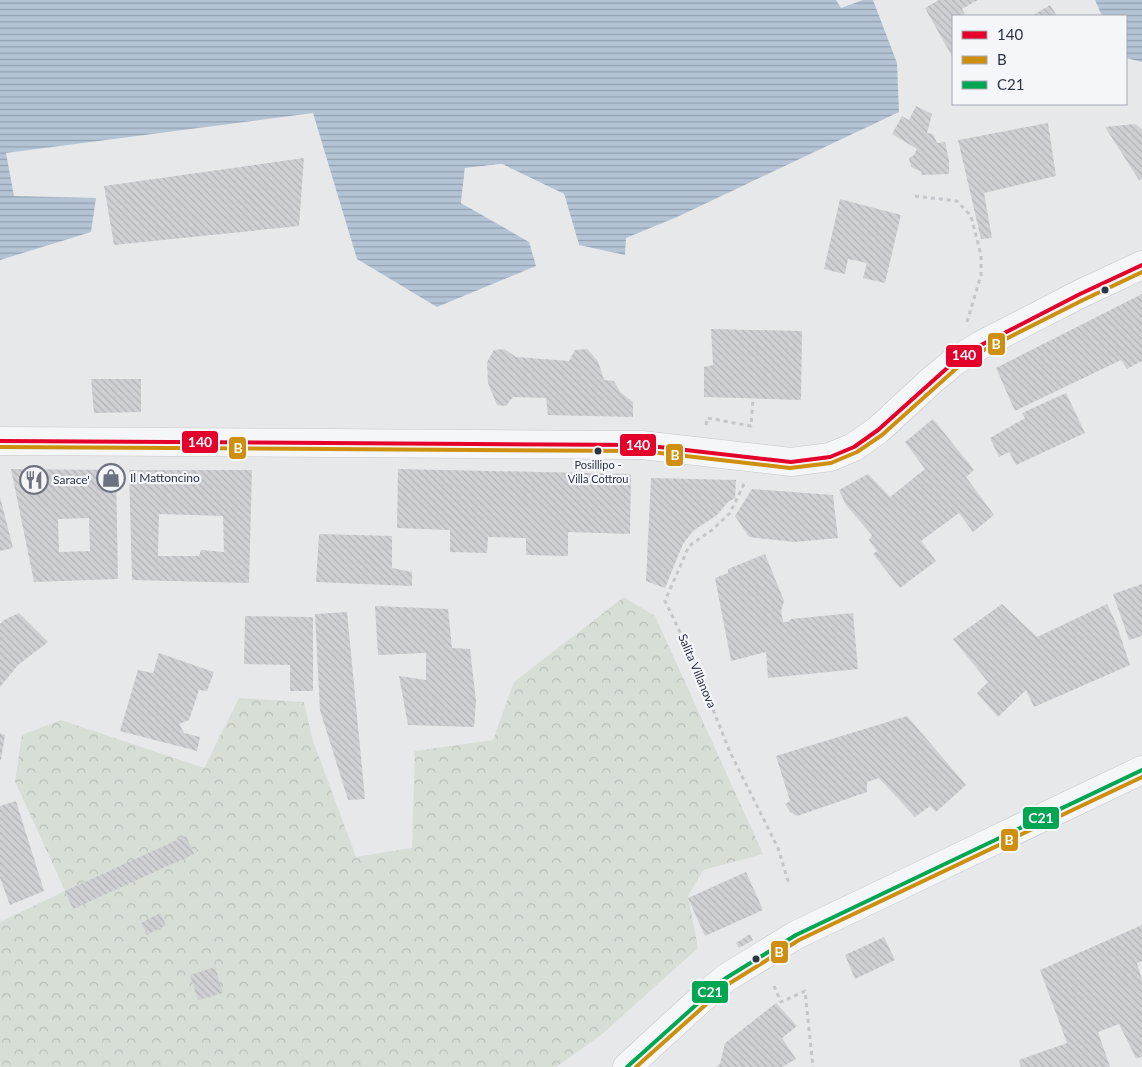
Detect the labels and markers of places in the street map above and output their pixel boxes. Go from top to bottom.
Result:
unlabelled marker [1100,285,1110,295]
marker: Posillipo - Villa Cottrou [593,446,603,456]
place label: Posillipo - Villa Cottrou [568,458,628,485]
shop icon: Il Mattoncino [96,463,126,493]
restaurant icon: Sarace' [19,465,49,495]
place label: Il Mattoncino [130,470,200,485]
place label: Sarace' [53,472,90,487]
unlabelled marker [751,954,761,964]

